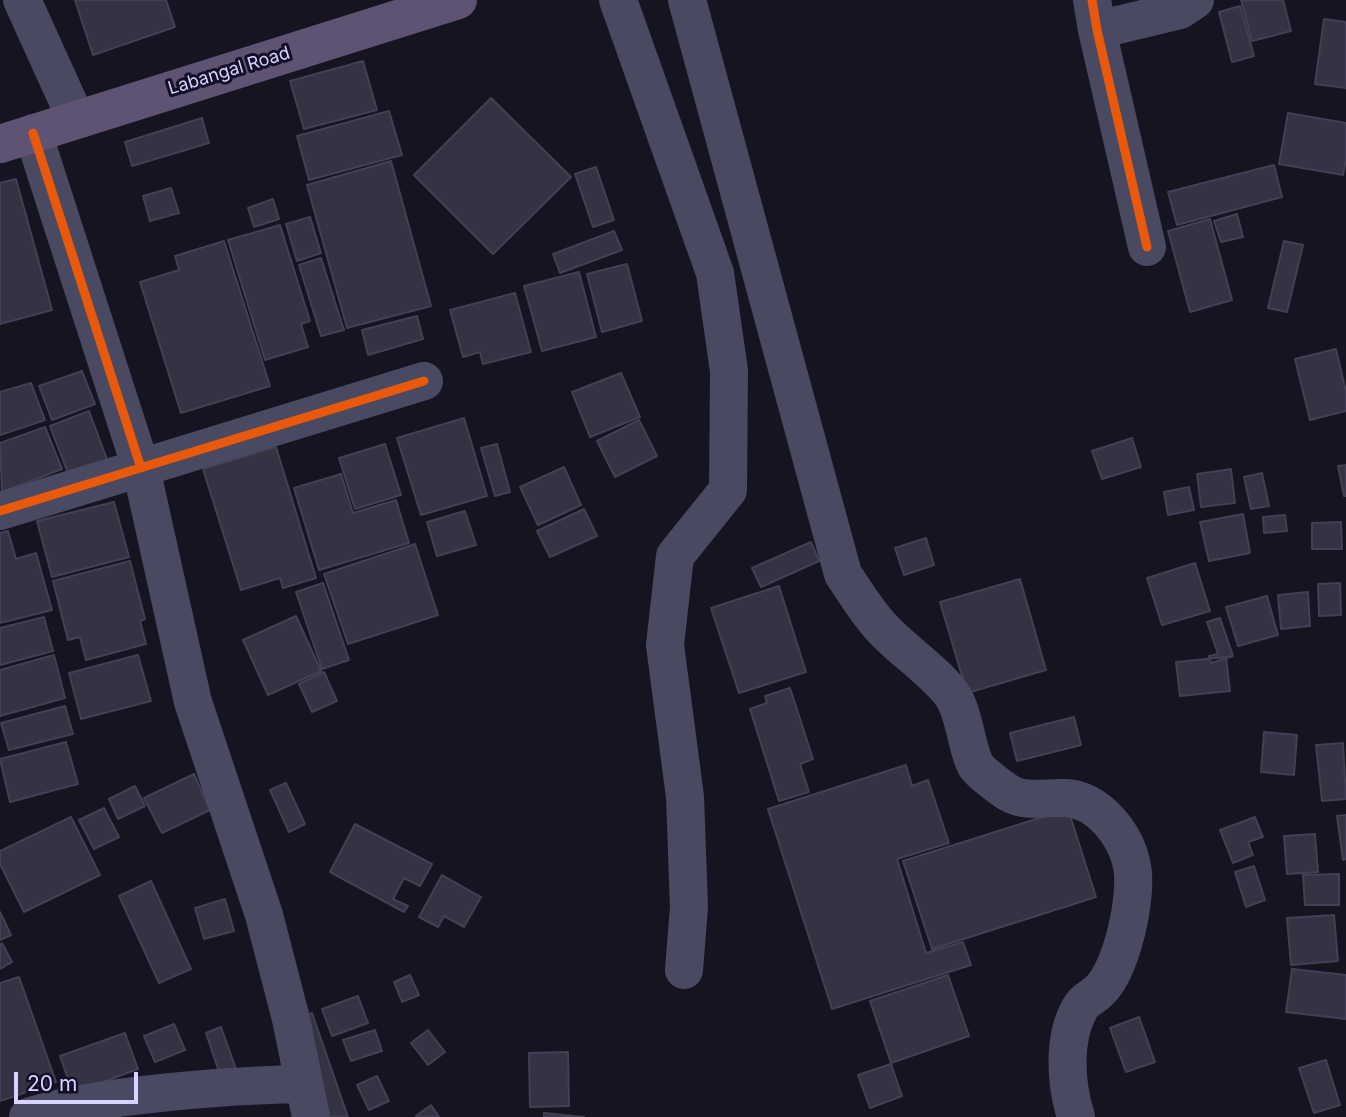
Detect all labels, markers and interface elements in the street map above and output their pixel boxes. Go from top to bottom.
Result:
street label: Labangal Road [165,42,293,100]
scale bar [18,1058,142,1102]
text: 20 m [27,1071,77,1096]

